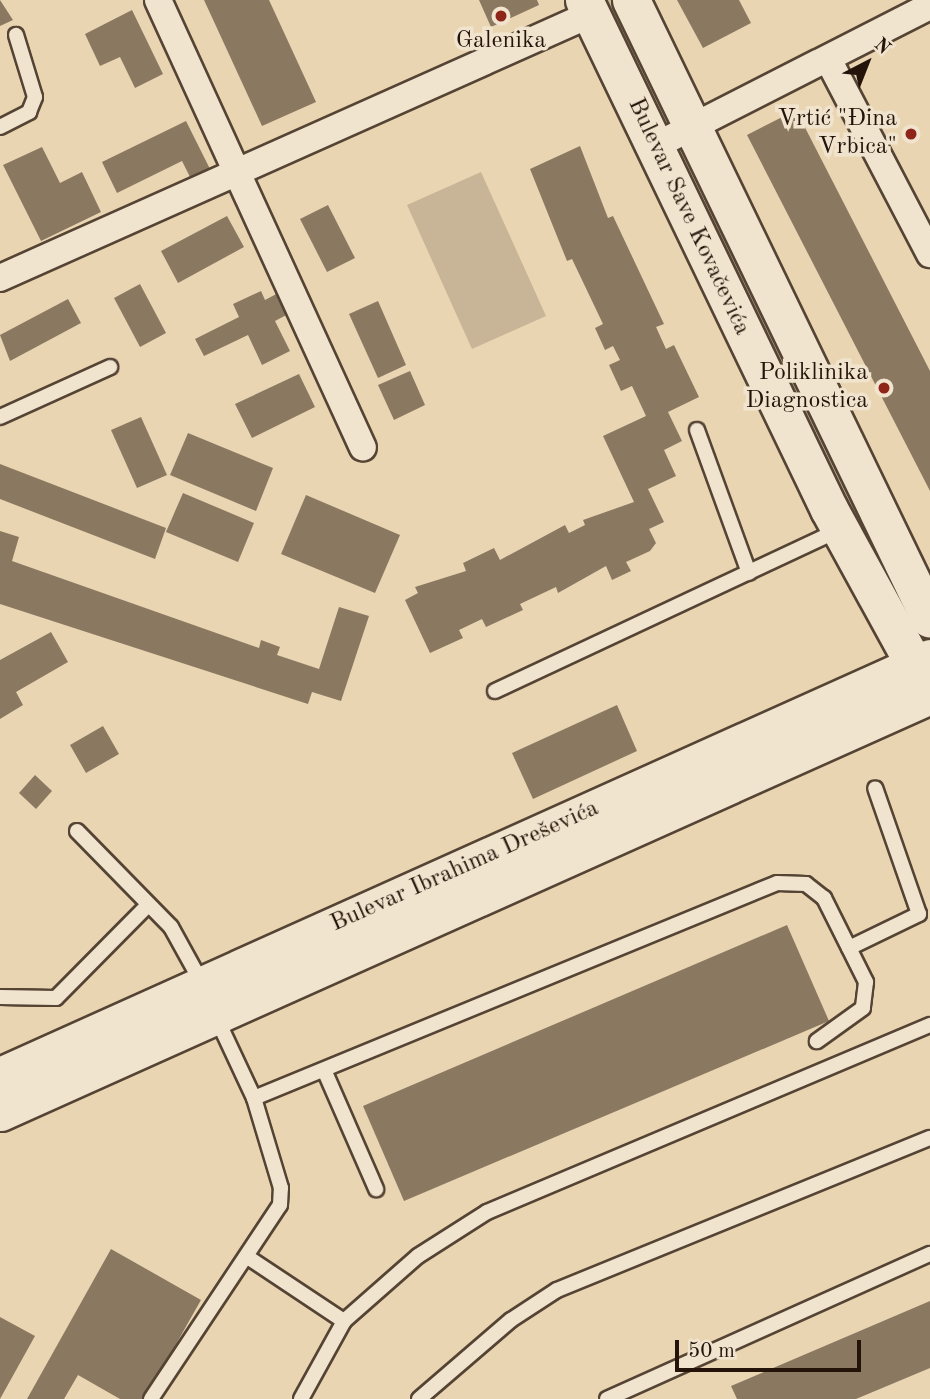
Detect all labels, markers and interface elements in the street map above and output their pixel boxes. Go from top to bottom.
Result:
marker: Galenika [493,8,509,24]
place label: Galenika [456,28,546,56]
north arrow [832,28,902,98]
text: N [870,35,893,59]
street label: Bulevar Save Kovačevića [620,94,756,340]
place label: Vrtić "Đina Vrbica" [777,106,897,162]
marker: Vrtić "Đina Vrbica" [903,126,919,142]
place label: Poliklinika Diagnostica [746,360,868,416]
marker: Poliklinika Diagnostica [874,378,894,398]
street label: Bulevar Ibrahima Dreševića [326,795,604,939]
scale bar [678,1326,864,1370]
text: 50 m [688,1341,735,1362]

